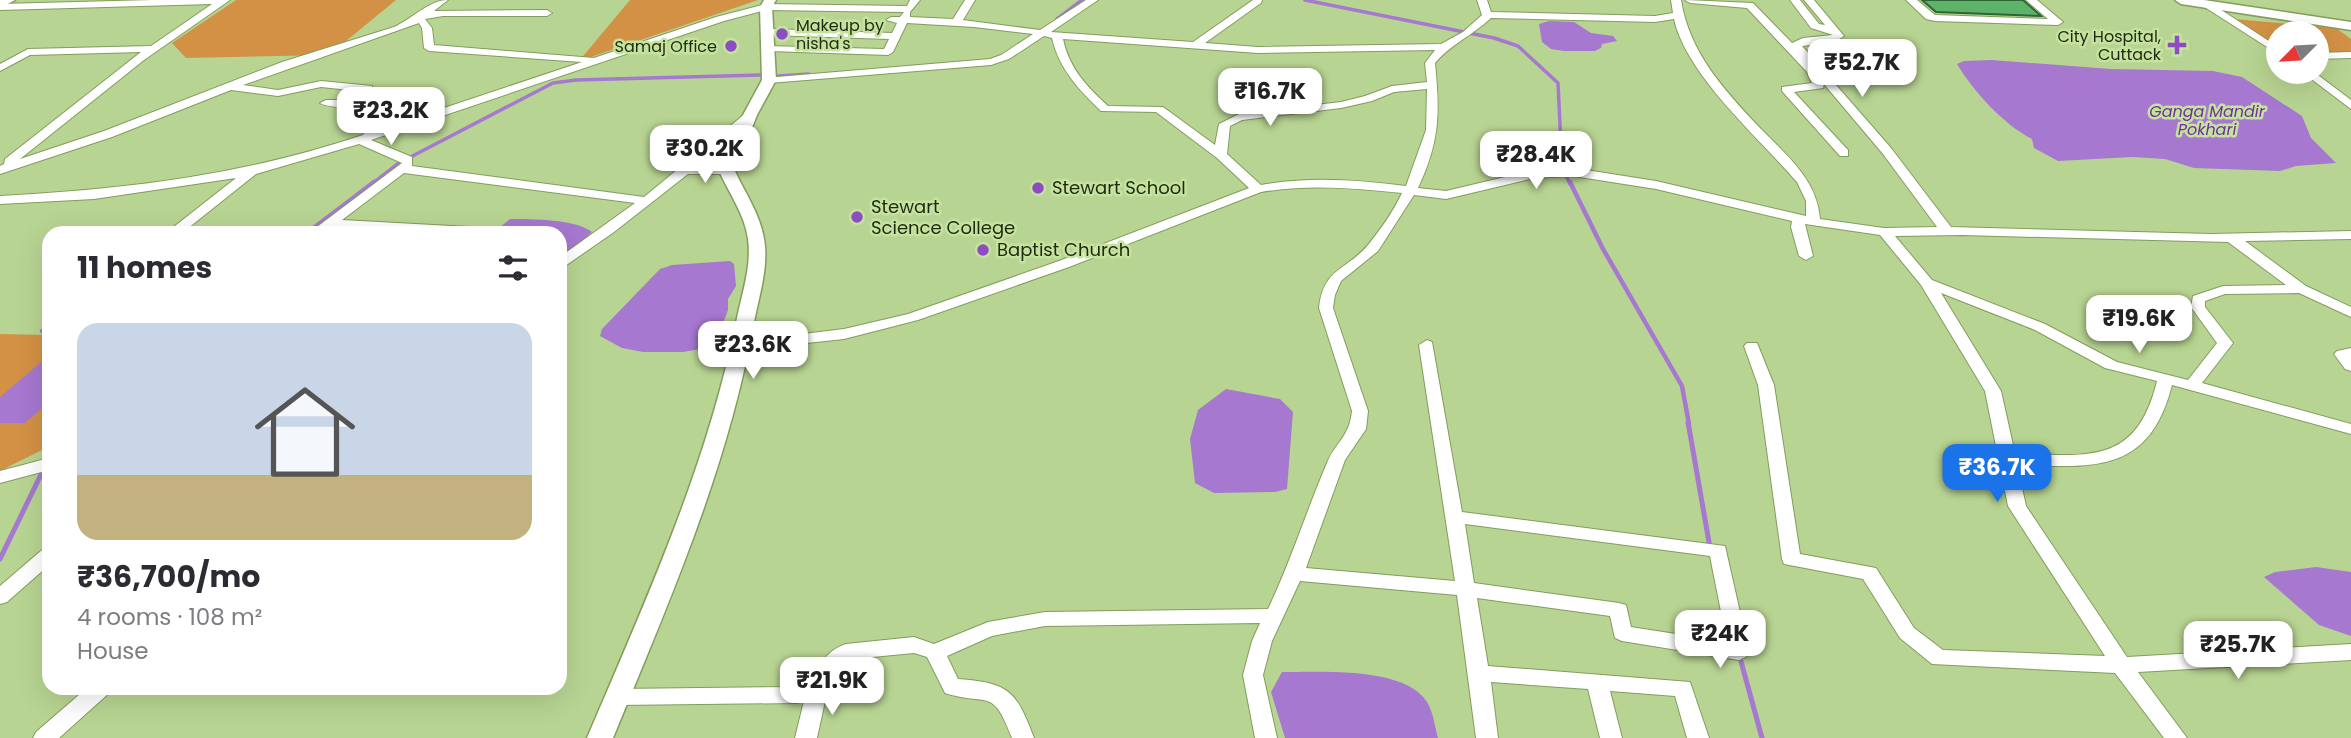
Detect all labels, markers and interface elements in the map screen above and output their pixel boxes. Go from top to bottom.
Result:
place label: Makeup by nisha's [796,14,884,55]
north arrow [2266,21,2329,84]
map controls [2266,21,2329,84]
place label: City Hospital, Cuttack [2057,25,2162,66]
marker: Makeup by nisha's [774,26,790,42]
place label: Samaj Office [615,35,717,58]
marker: City Hospital, Cuttack [2167,35,2187,55]
marker: Samaj Office [723,38,739,54]
pin: ₹52.7K [1805,40,1919,99]
text: ₹52.7K [1824,46,1900,78]
pin: ₹16.7K [1213,68,1327,128]
text: ₹16.7K [1234,75,1306,107]
pin: ₹23.2K [334,88,448,147]
text: ₹23.2K [353,94,429,126]
water label: Ganga Mandir Pokhari [2149,100,2266,141]
pin: ₹30.2K [648,125,762,185]
text: ₹30.2K [666,132,744,164]
pin: ₹28.4K [1479,132,1593,191]
text: ₹28.4K [1496,138,1576,170]
place label: Stewart School [1052,175,1186,200]
marker: Stewart School [1030,180,1046,196]
place label: Stewart Science College [871,194,1015,240]
marker: Stewart Science College [849,209,865,225]
place label: Baptist Church [997,237,1130,262]
marker: Baptist Church [975,242,991,258]
text: 11 homes [77,246,212,289]
icon: filters [494,249,532,287]
pin: ₹19.6K [2082,296,2196,355]
text: ₹19.6K [2102,302,2176,334]
pin: ₹23.6K [696,322,810,381]
text: ₹23.6K [714,328,792,360]
icon: home [242,369,368,495]
pin: ₹36.7K [1940,444,2054,504]
text: ₹36.7K [1958,451,2036,483]
text: ₹36,700/mo [77,555,260,598]
text: 4 rooms · 108 m² [77,601,262,633]
pin: ₹24K [1679,610,1761,670]
text: ₹24K [1691,617,1749,649]
pin: ₹25.7K [2181,622,2295,681]
text: ₹25.7K [2200,628,2276,660]
text: House [77,635,149,667]
pin: ₹21.9K [775,658,889,717]
text: ₹21.9K [796,664,868,696]

